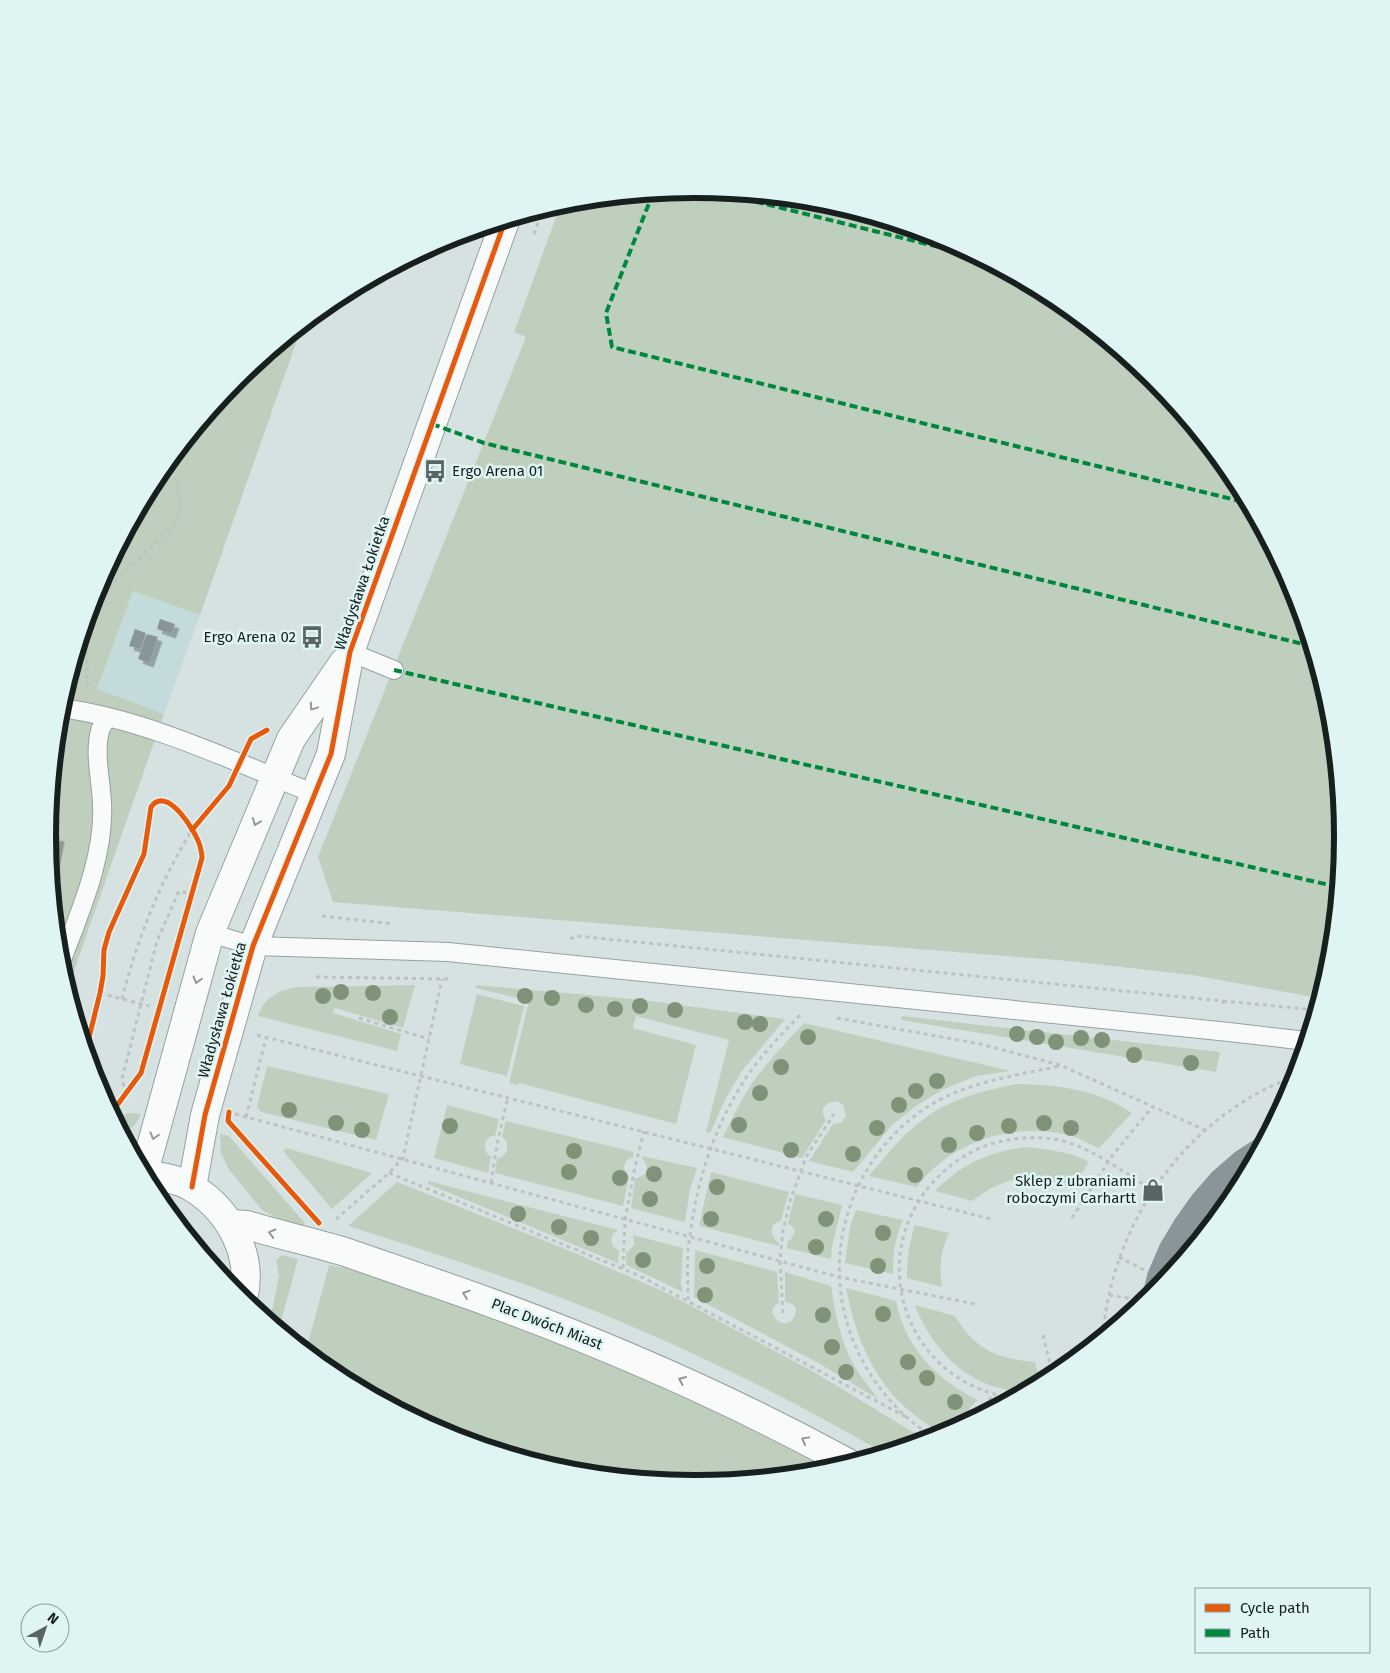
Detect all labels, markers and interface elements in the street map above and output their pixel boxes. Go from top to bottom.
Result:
bus stop icon: Ergo Arena 01 [422,458,448,484]
place label: Ergo Arena 01 [452,462,543,480]
street label: Władysława Łokietka [331,514,393,652]
bus stop icon: Ergo Arena 02 [299,624,325,650]
place label: Ergo Arena 02 [204,628,296,646]
one-way arrow [310,701,319,711]
one-way arrow [251,817,262,826]
street label: Władysława Łokietka [194,940,250,1080]
one-way arrow [192,975,202,983]
one-way arrow [149,1132,160,1141]
place label: Sklep z ubraniami roboczymi Carhartt [1006,1172,1137,1207]
shop icon: Sklep z ubraniami roboczymi Carhartt [1140,1177,1166,1203]
one-way arrow [268,1228,277,1238]
one-way arrow [463,1290,471,1300]
street label: Plac Dwóch Miast [489,1295,606,1354]
one-way arrow [678,1376,687,1386]
one-way arrow [802,1436,811,1446]
legend [1195,1588,1370,1653]
text: Cycle path [1240,1599,1310,1617]
north arrow [20,1603,70,1653]
text: N [44,1609,62,1628]
text: Path [1240,1624,1270,1642]

